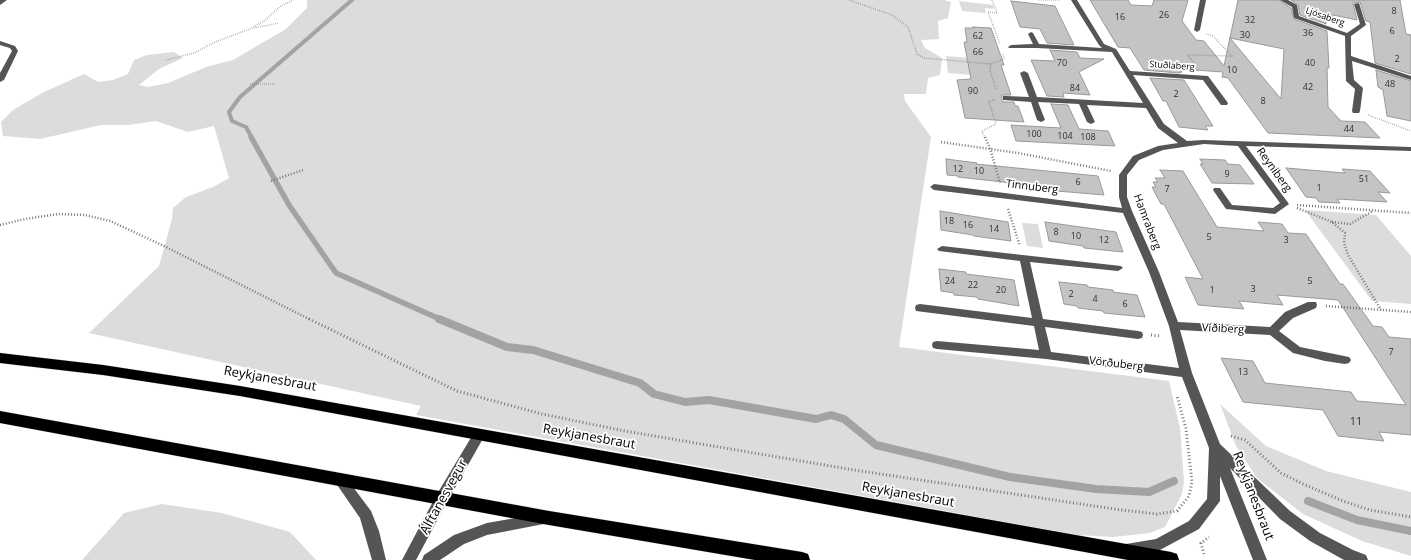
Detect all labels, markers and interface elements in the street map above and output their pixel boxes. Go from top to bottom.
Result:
street label: Ljósaberg [1304,5,1346,29]
house number: 8 [1391,6,1397,16]
house number: 26 [1159,10,1169,20]
house number: 16 [1115,12,1125,22]
house number: 32 [1245,15,1255,25]
house number: 6 [1389,26,1395,36]
house number: 36 [1303,28,1313,38]
house number: 30 [1240,30,1250,40]
house number: 62 [973,31,983,41]
house number: 66 [973,47,983,57]
house number: 2 [1394,54,1400,64]
house number: 70 [1057,58,1067,68]
house number: 40 [1305,58,1315,68]
street label: Stuðlaberg [1149,59,1195,73]
house number: 10 [1227,65,1237,75]
house number: 48 [1385,79,1395,89]
house number: 42 [1303,82,1313,92]
house number: 84 [1070,83,1080,93]
house number: 90 [968,86,978,96]
house number: 2 [1173,89,1179,99]
house number: 8 [1260,96,1266,106]
house number: 44 [1344,124,1354,134]
house number: 100 [1026,129,1042,139]
house number: 104 [1057,131,1073,141]
house number: 108 [1080,132,1096,142]
street label: Reyniberg [1254,145,1294,195]
house number: 12 [953,164,963,174]
house number: 10 [974,166,984,176]
house number: 9 [1224,169,1230,179]
house number: 51 [1359,174,1369,184]
street label: Tinnuberg [1005,177,1059,197]
house number: 6 [1075,177,1081,187]
house number: 1 [1316,183,1322,193]
house number: 7 [1164,184,1170,194]
street label: Hamraberg [1130,192,1164,252]
house number: 18 [944,216,954,226]
house number: 16 [963,220,973,230]
house number: 14 [989,224,999,234]
house number: 8 [1053,227,1059,237]
house number: 10 [1071,231,1081,241]
house number: 5 [1206,232,1212,242]
house number: 12 [1099,235,1109,245]
house number: 3 [1283,235,1289,245]
house number: 24 [945,276,955,286]
house number: 5 [1307,276,1313,286]
house number: 22 [968,280,978,290]
house number: 3 [1250,284,1256,294]
house number: 20 [996,285,1006,295]
house number: 1 [1209,285,1215,295]
house number: 2 [1068,289,1074,299]
house number: 4 [1092,294,1098,304]
house number: 6 [1122,299,1128,309]
street label: Víðiberg [1202,321,1244,337]
house number: 7 [1388,347,1394,357]
street label: Vörðuberg [1088,354,1144,374]
street label: Reykjanesbraut [222,363,318,395]
house number: 13 [1238,367,1248,377]
house number: 11 [1350,415,1362,429]
street label: Reykjanesbraut [541,421,637,453]
street label: Reykjanesbraut [1229,449,1277,543]
street label: Álftanesvegur [417,457,471,537]
street label: Reykjanesbraut [860,479,956,511]

